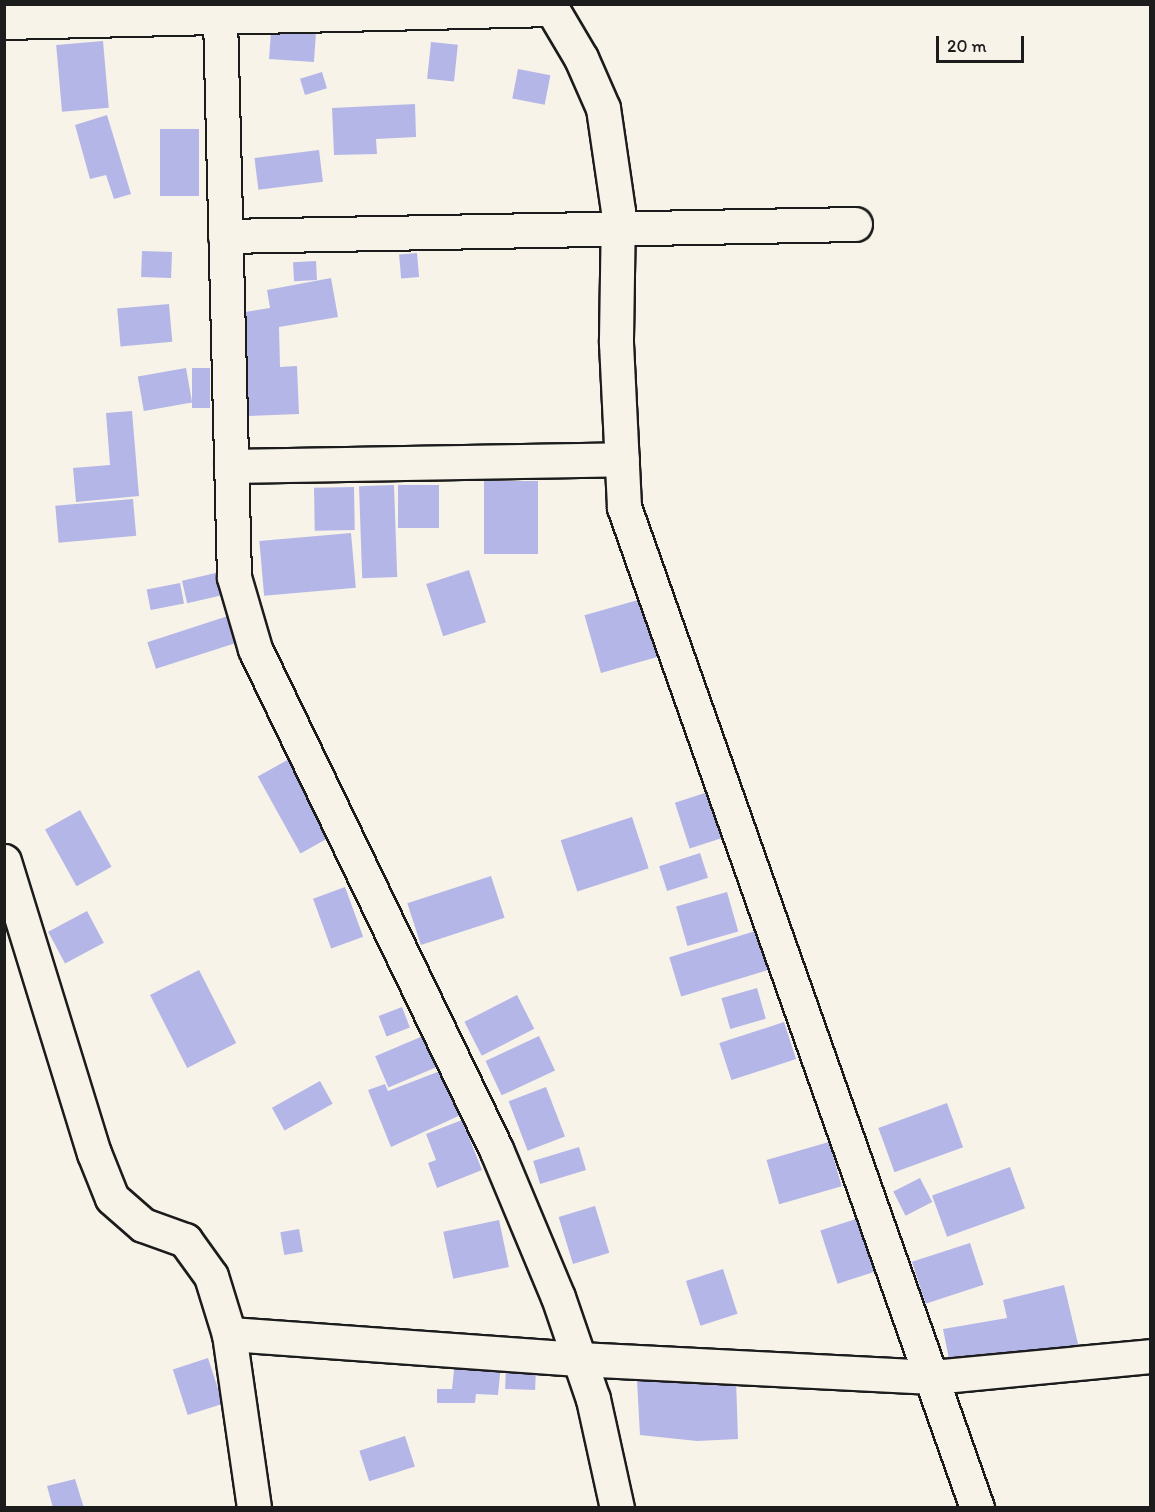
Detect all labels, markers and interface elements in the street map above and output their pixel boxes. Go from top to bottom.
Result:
scale bar [939,24,1028,62]
text: 20 m [947,35,987,57]

